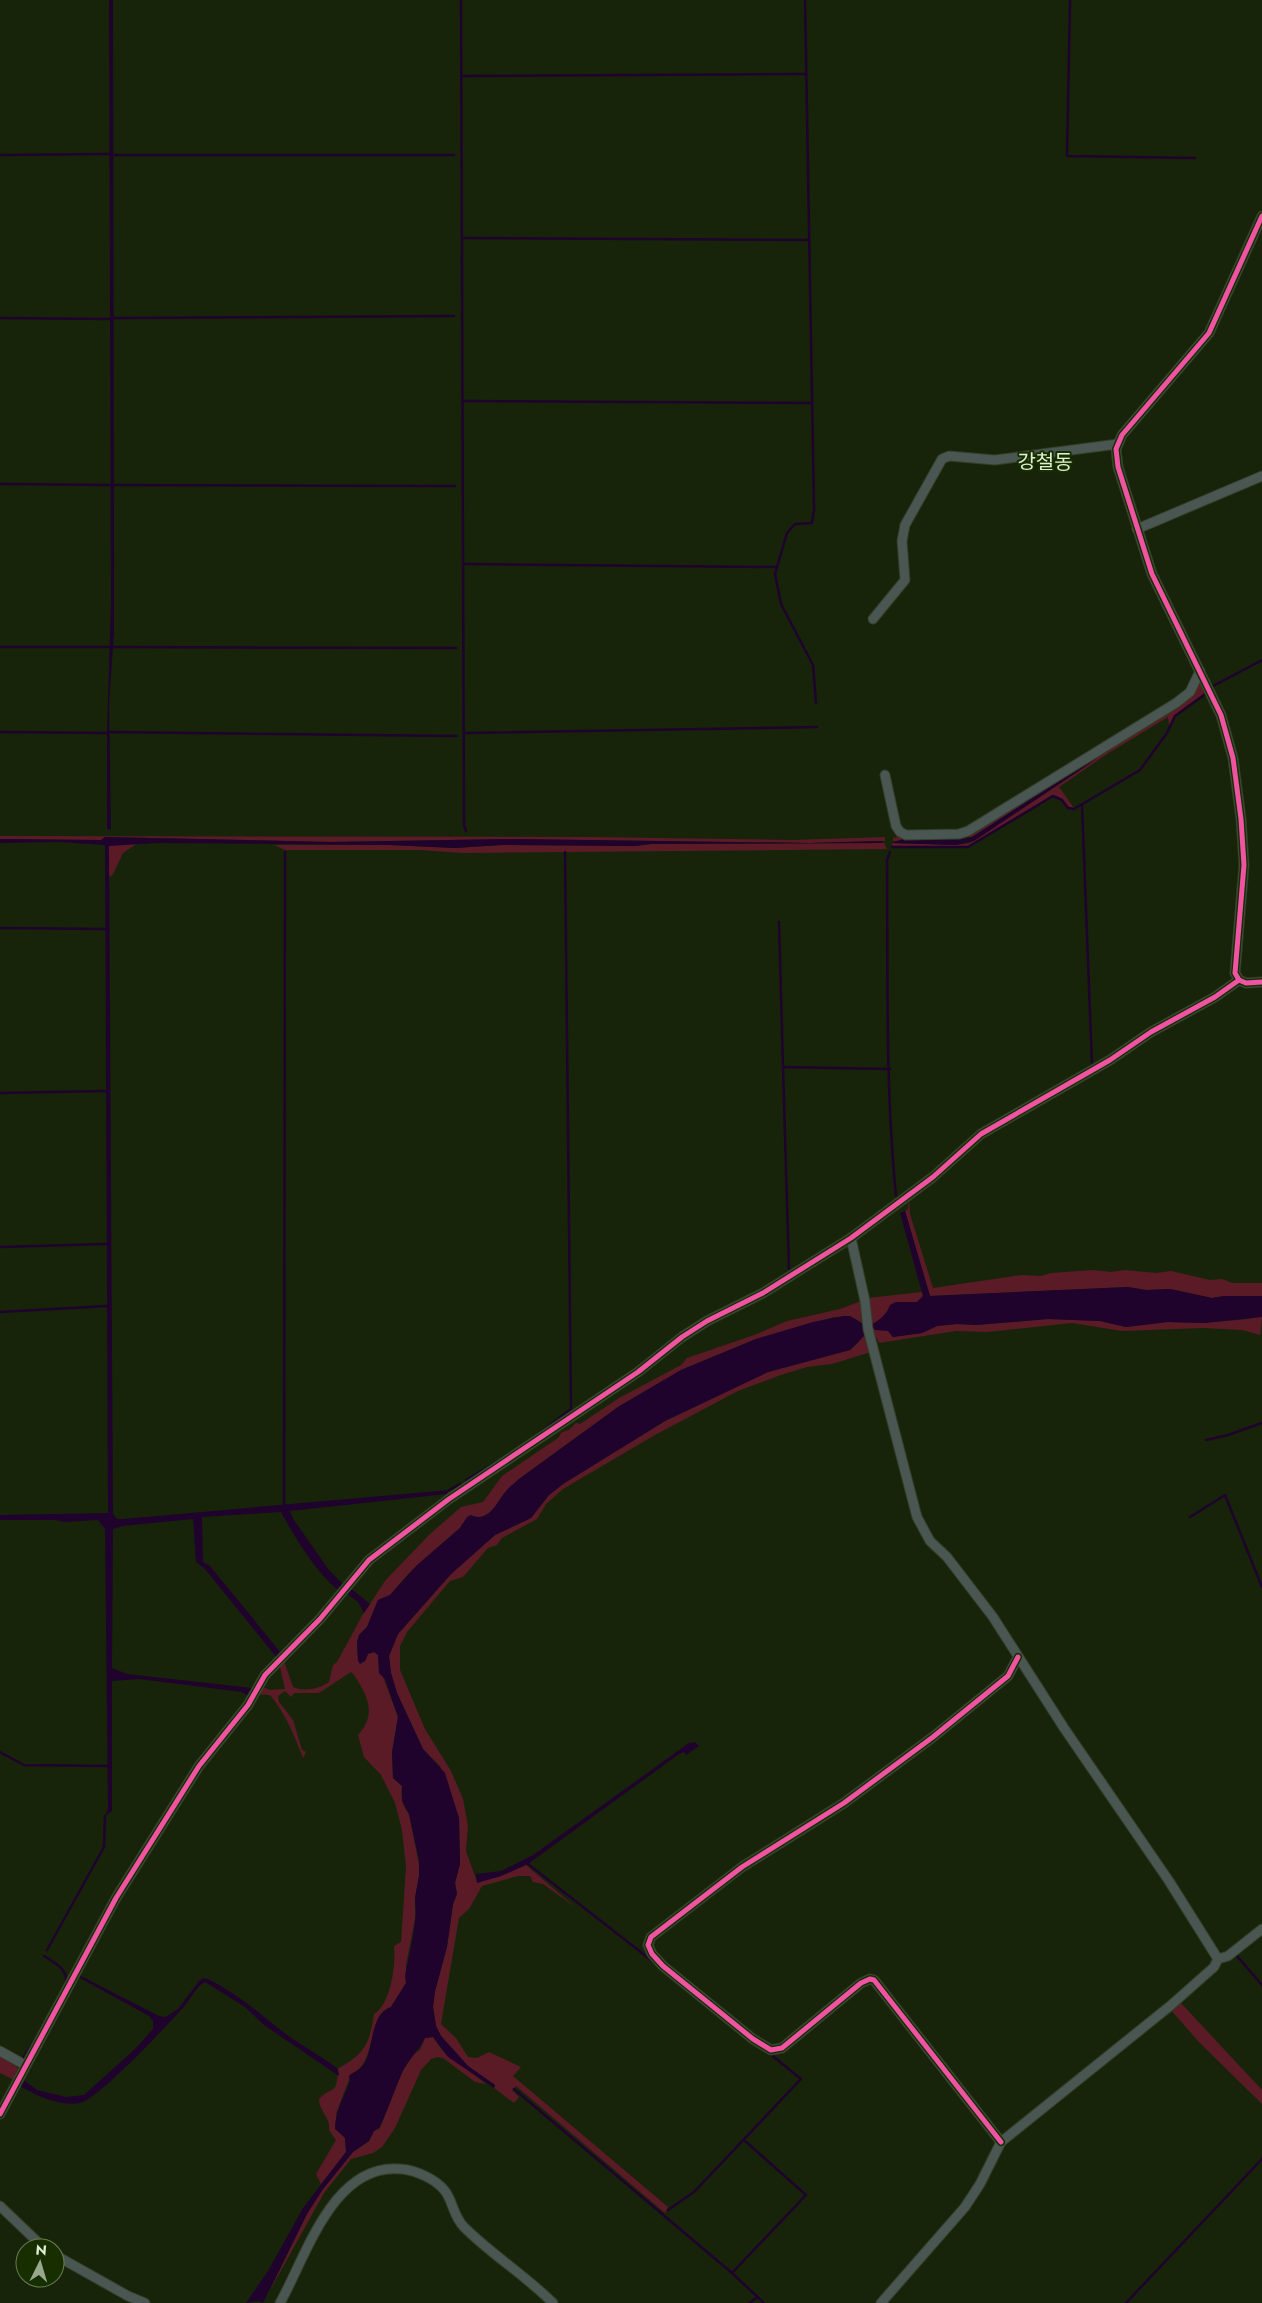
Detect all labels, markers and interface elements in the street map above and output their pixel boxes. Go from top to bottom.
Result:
district label: 강철동 [1017,448,1073,477]
north arrow [15,2238,65,2288]
text: N [35,2240,48,2260]

